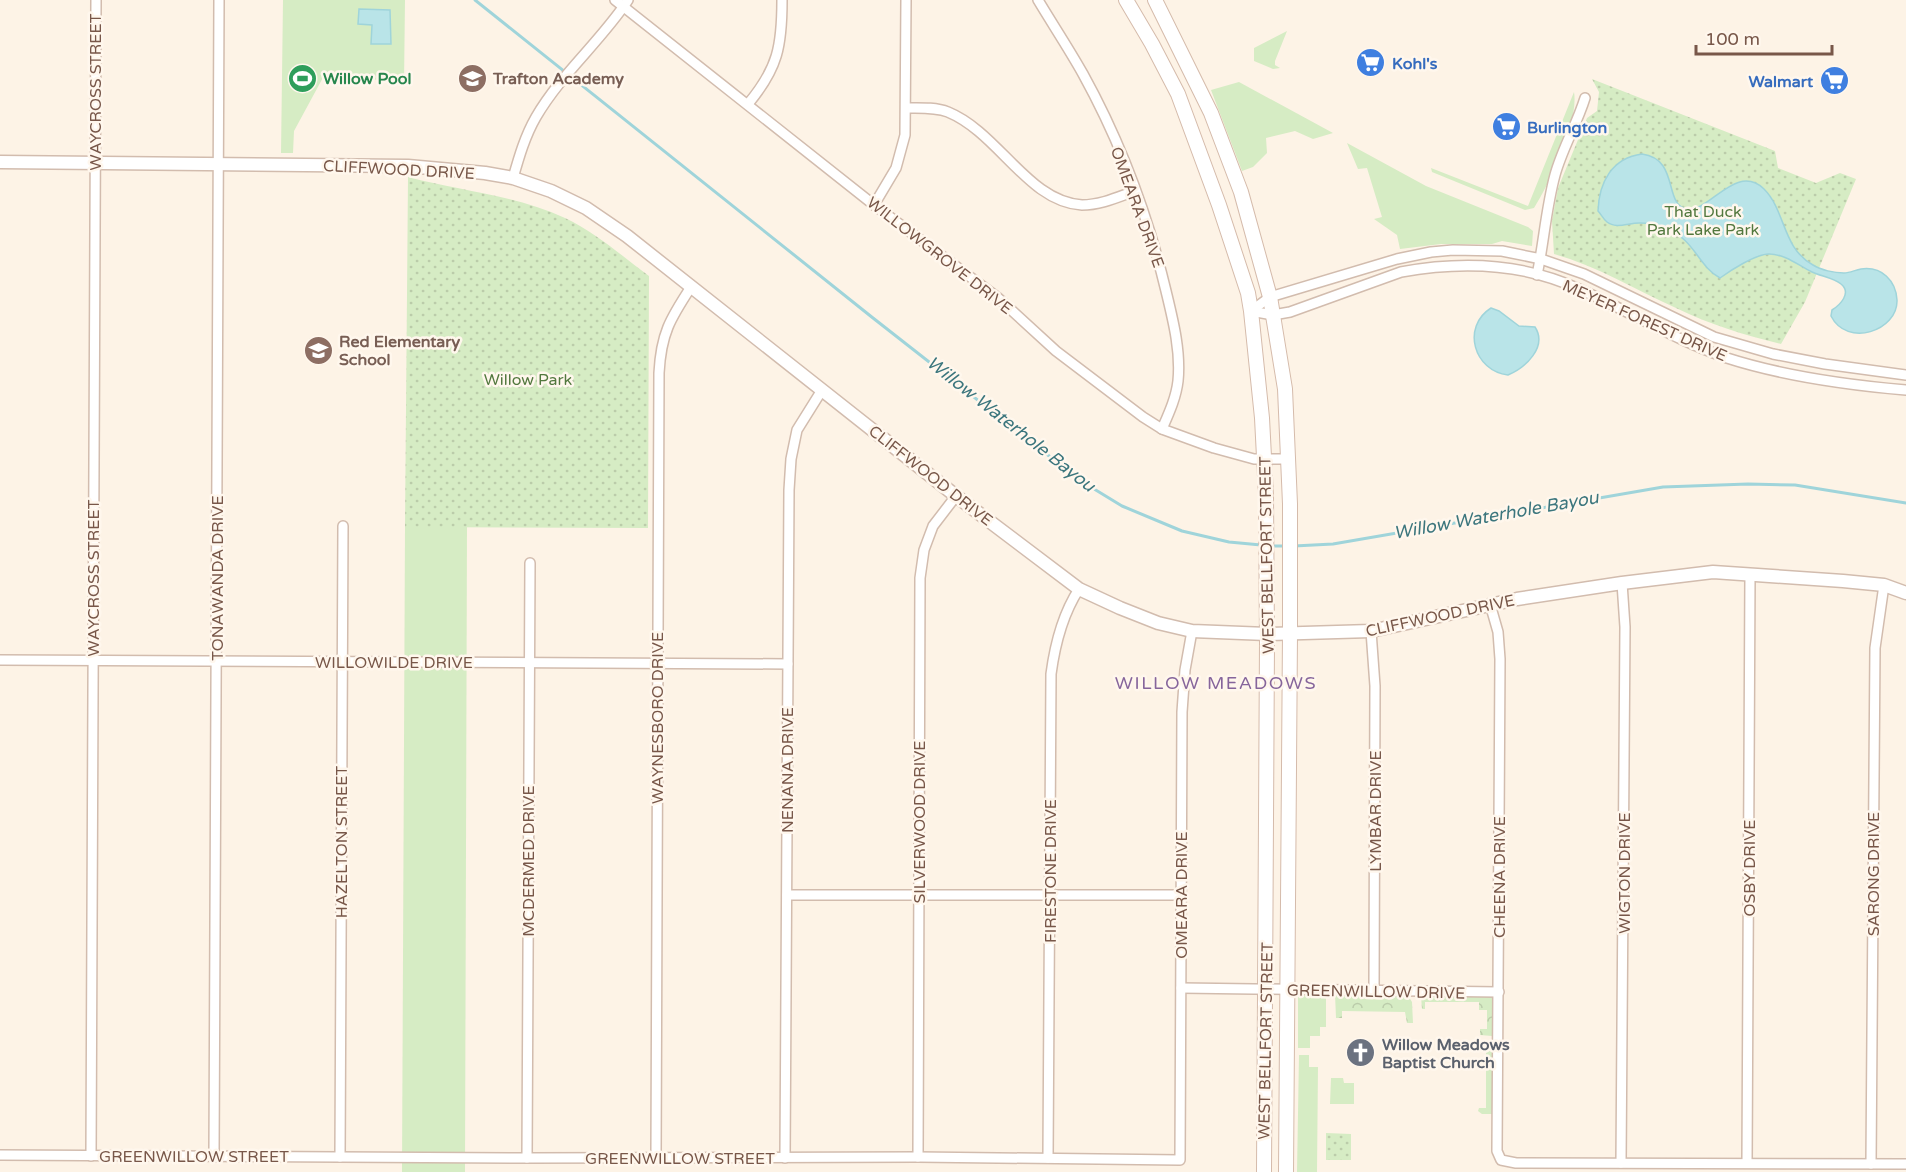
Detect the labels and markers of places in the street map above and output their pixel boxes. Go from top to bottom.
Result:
supermarket icon: Kohl's [1355,47,1387,79]
place label: Kohl's [1392,54,1438,74]
sports icon: Willow Pool [286,62,318,94]
school or university icon: Trafton Academy [456,62,488,94]
supermarket icon: Walmart [1818,65,1850,97]
place label: Willow Pool [323,69,411,89]
place label: Trafton Academy [492,69,624,89]
place label: Walmart [1749,72,1814,92]
supermarket icon: Burlington [1490,111,1522,143]
place label: Burlington [1527,118,1607,138]
place label: Red Elementary School [339,332,460,370]
school or university icon: Red Elementary School [302,334,334,366]
place label: Willow Meadows Baptist Church [1382,1035,1510,1073]
church icon: Willow Meadows Baptist Church [1345,1037,1377,1069]

